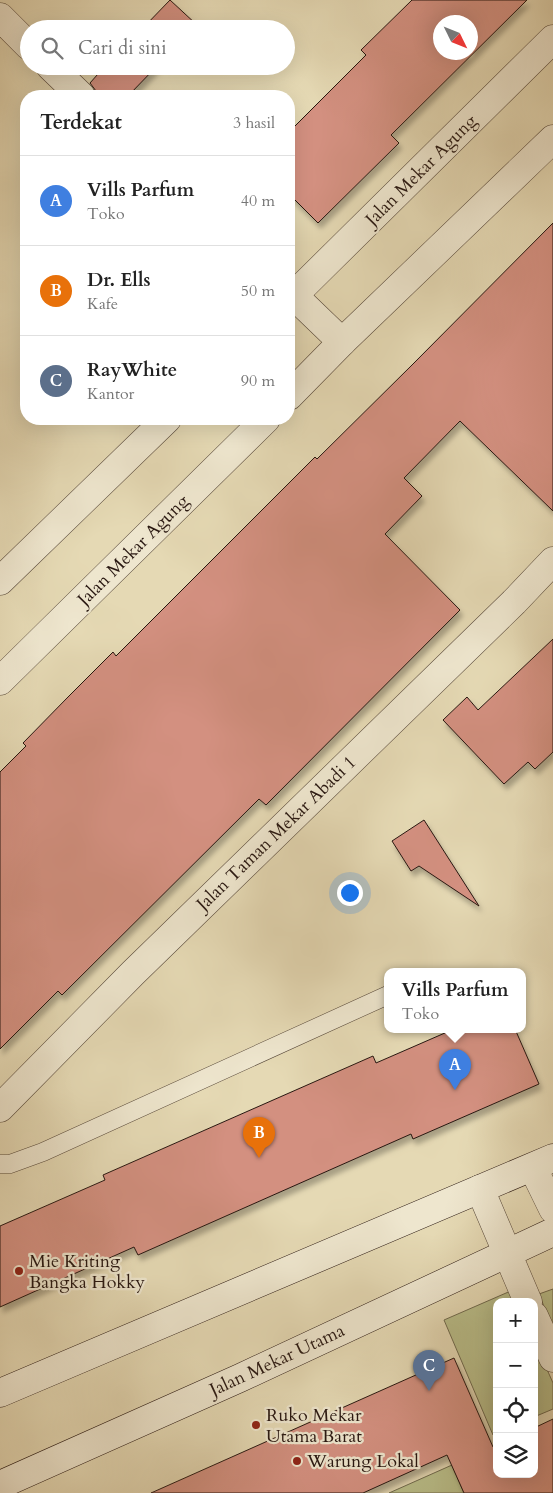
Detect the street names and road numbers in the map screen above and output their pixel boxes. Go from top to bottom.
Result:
street label: Jalan Mekar Agung [358,108,483,234]
street label: Jalan Mekar Agung [70,488,195,614]
street label: Jalan Taman Mekar Abadi 1 [189,750,362,918]
street label: Jalan Mekar Utama [203,1318,349,1404]

